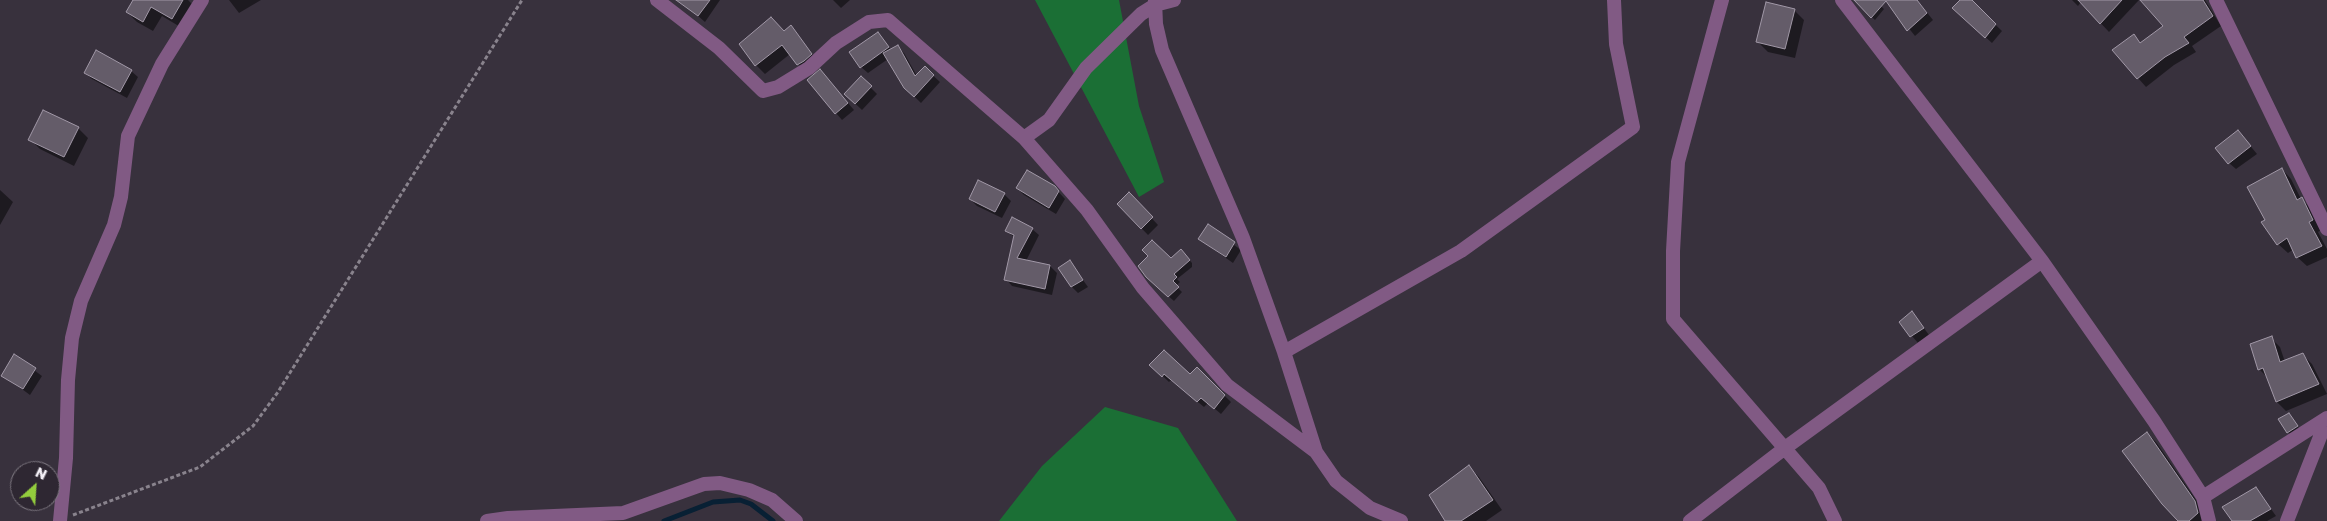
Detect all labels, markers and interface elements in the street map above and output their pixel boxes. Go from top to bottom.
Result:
north arrow [10,461,60,511]
text: N [33,463,50,483]

